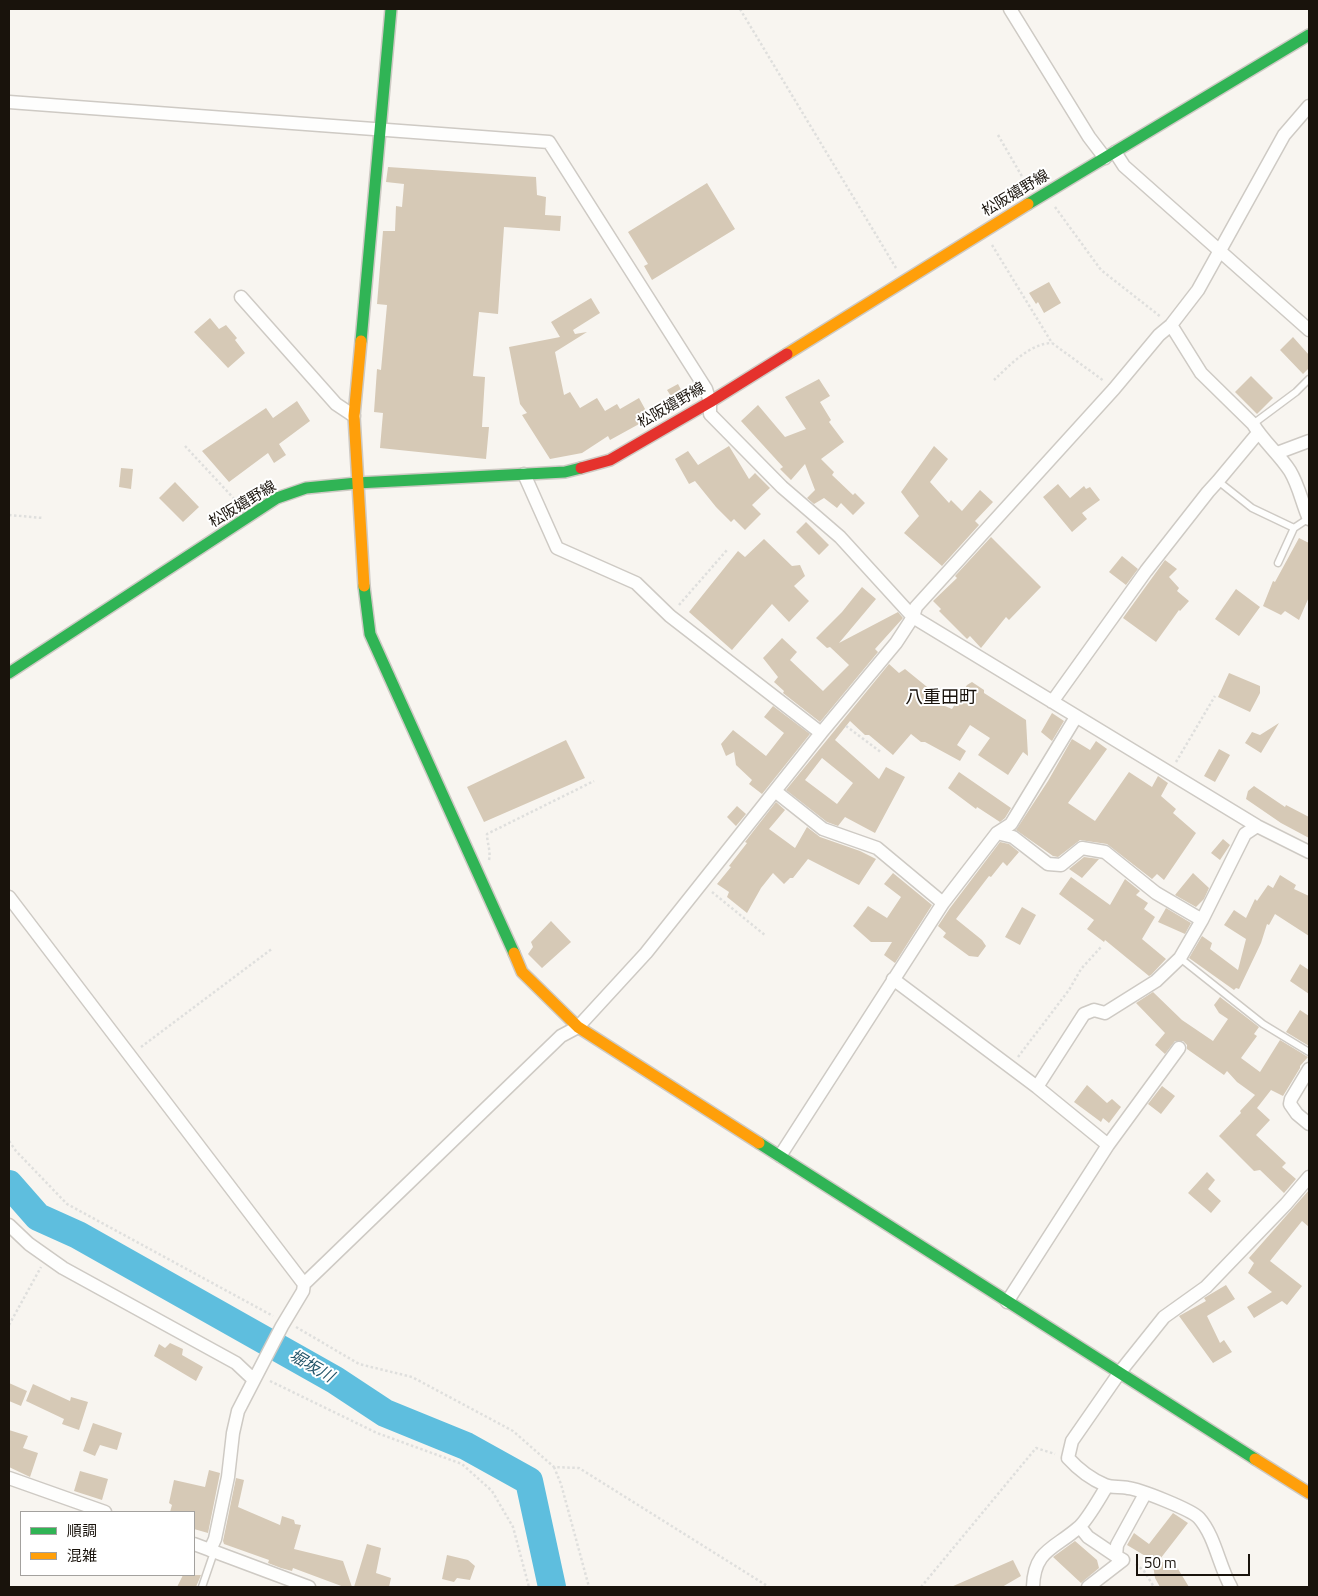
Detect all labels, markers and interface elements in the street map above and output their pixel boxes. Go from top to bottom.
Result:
street label: 松阪嬉野線 [979,167,1053,221]
street label: 松阪嬉野線 [635,379,709,433]
street label: 松阪嬉野線 [206,478,280,532]
district label: 八重田町 [905,688,977,710]
water label: 堀坂川 [285,1347,337,1387]
legend [20,1511,195,1576]
text: 順調 [67,1519,97,1542]
text: 混雑 [67,1544,97,1567]
scale bar [1138,1544,1252,1576]
text: 50 m [1144,1551,1177,1574]

